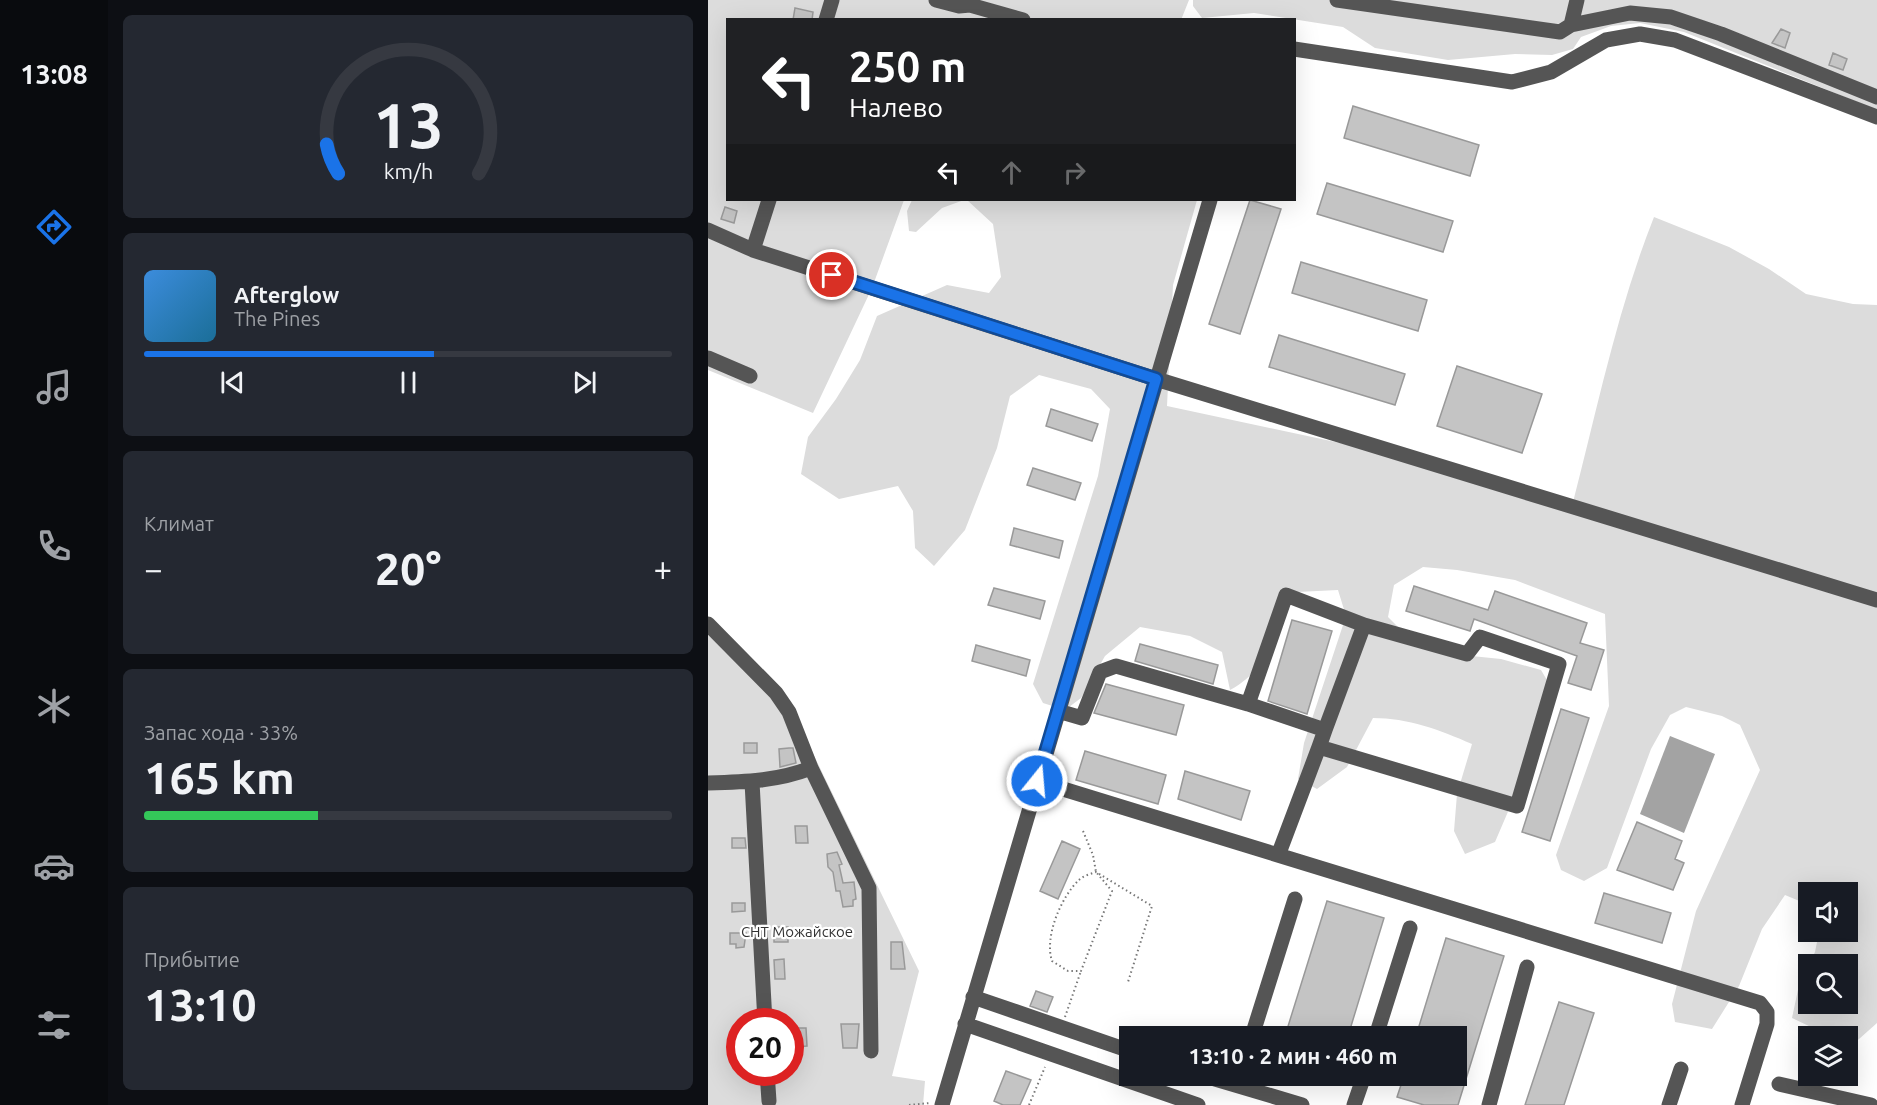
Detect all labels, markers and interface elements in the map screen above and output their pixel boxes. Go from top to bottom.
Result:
icon: left [750,42,828,120]
text: 250 m [849,43,966,90]
text: 13:08 [20,59,88,89]
text: 13 [373,90,443,160]
text: Налево [849,92,943,122]
icon: left [932,156,965,189]
icon: ahead [995,156,1028,189]
icon: right [1058,156,1091,189]
text: km/h [383,159,433,183]
icon: directions [33,206,75,248]
pin [806,249,857,300]
icon: arrive [815,258,848,291]
text: Afterglow [234,282,339,307]
text: The Pines [234,307,320,330]
icon: music [33,366,75,408]
icon: previous [216,366,249,399]
icon: pause [392,366,425,399]
icon: next [568,366,601,399]
text: Климат [144,512,214,535]
icon: phone [33,525,75,567]
text: 20° [375,543,441,594]
text: − [144,550,163,587]
text: + [653,550,672,587]
icon: climate [33,685,75,727]
text: Запас хода · 33% [144,721,298,744]
position arrow [1005,749,1069,813]
text: 165 km [144,752,295,803]
icon: car [33,845,75,887]
map controls [1798,882,1858,1086]
button: sound [1798,882,1858,942]
park label: СНТ Можайское [741,923,853,940]
text: Прибытие [144,948,240,971]
button: search [1798,954,1858,1014]
text: 13:10 [144,979,257,1030]
icon: filters [33,1004,75,1046]
speed limit sign: 20 [726,1008,804,1086]
button: layers [1798,1026,1858,1086]
text: 13:10 · 2 мин · 460 m [1189,1043,1397,1068]

